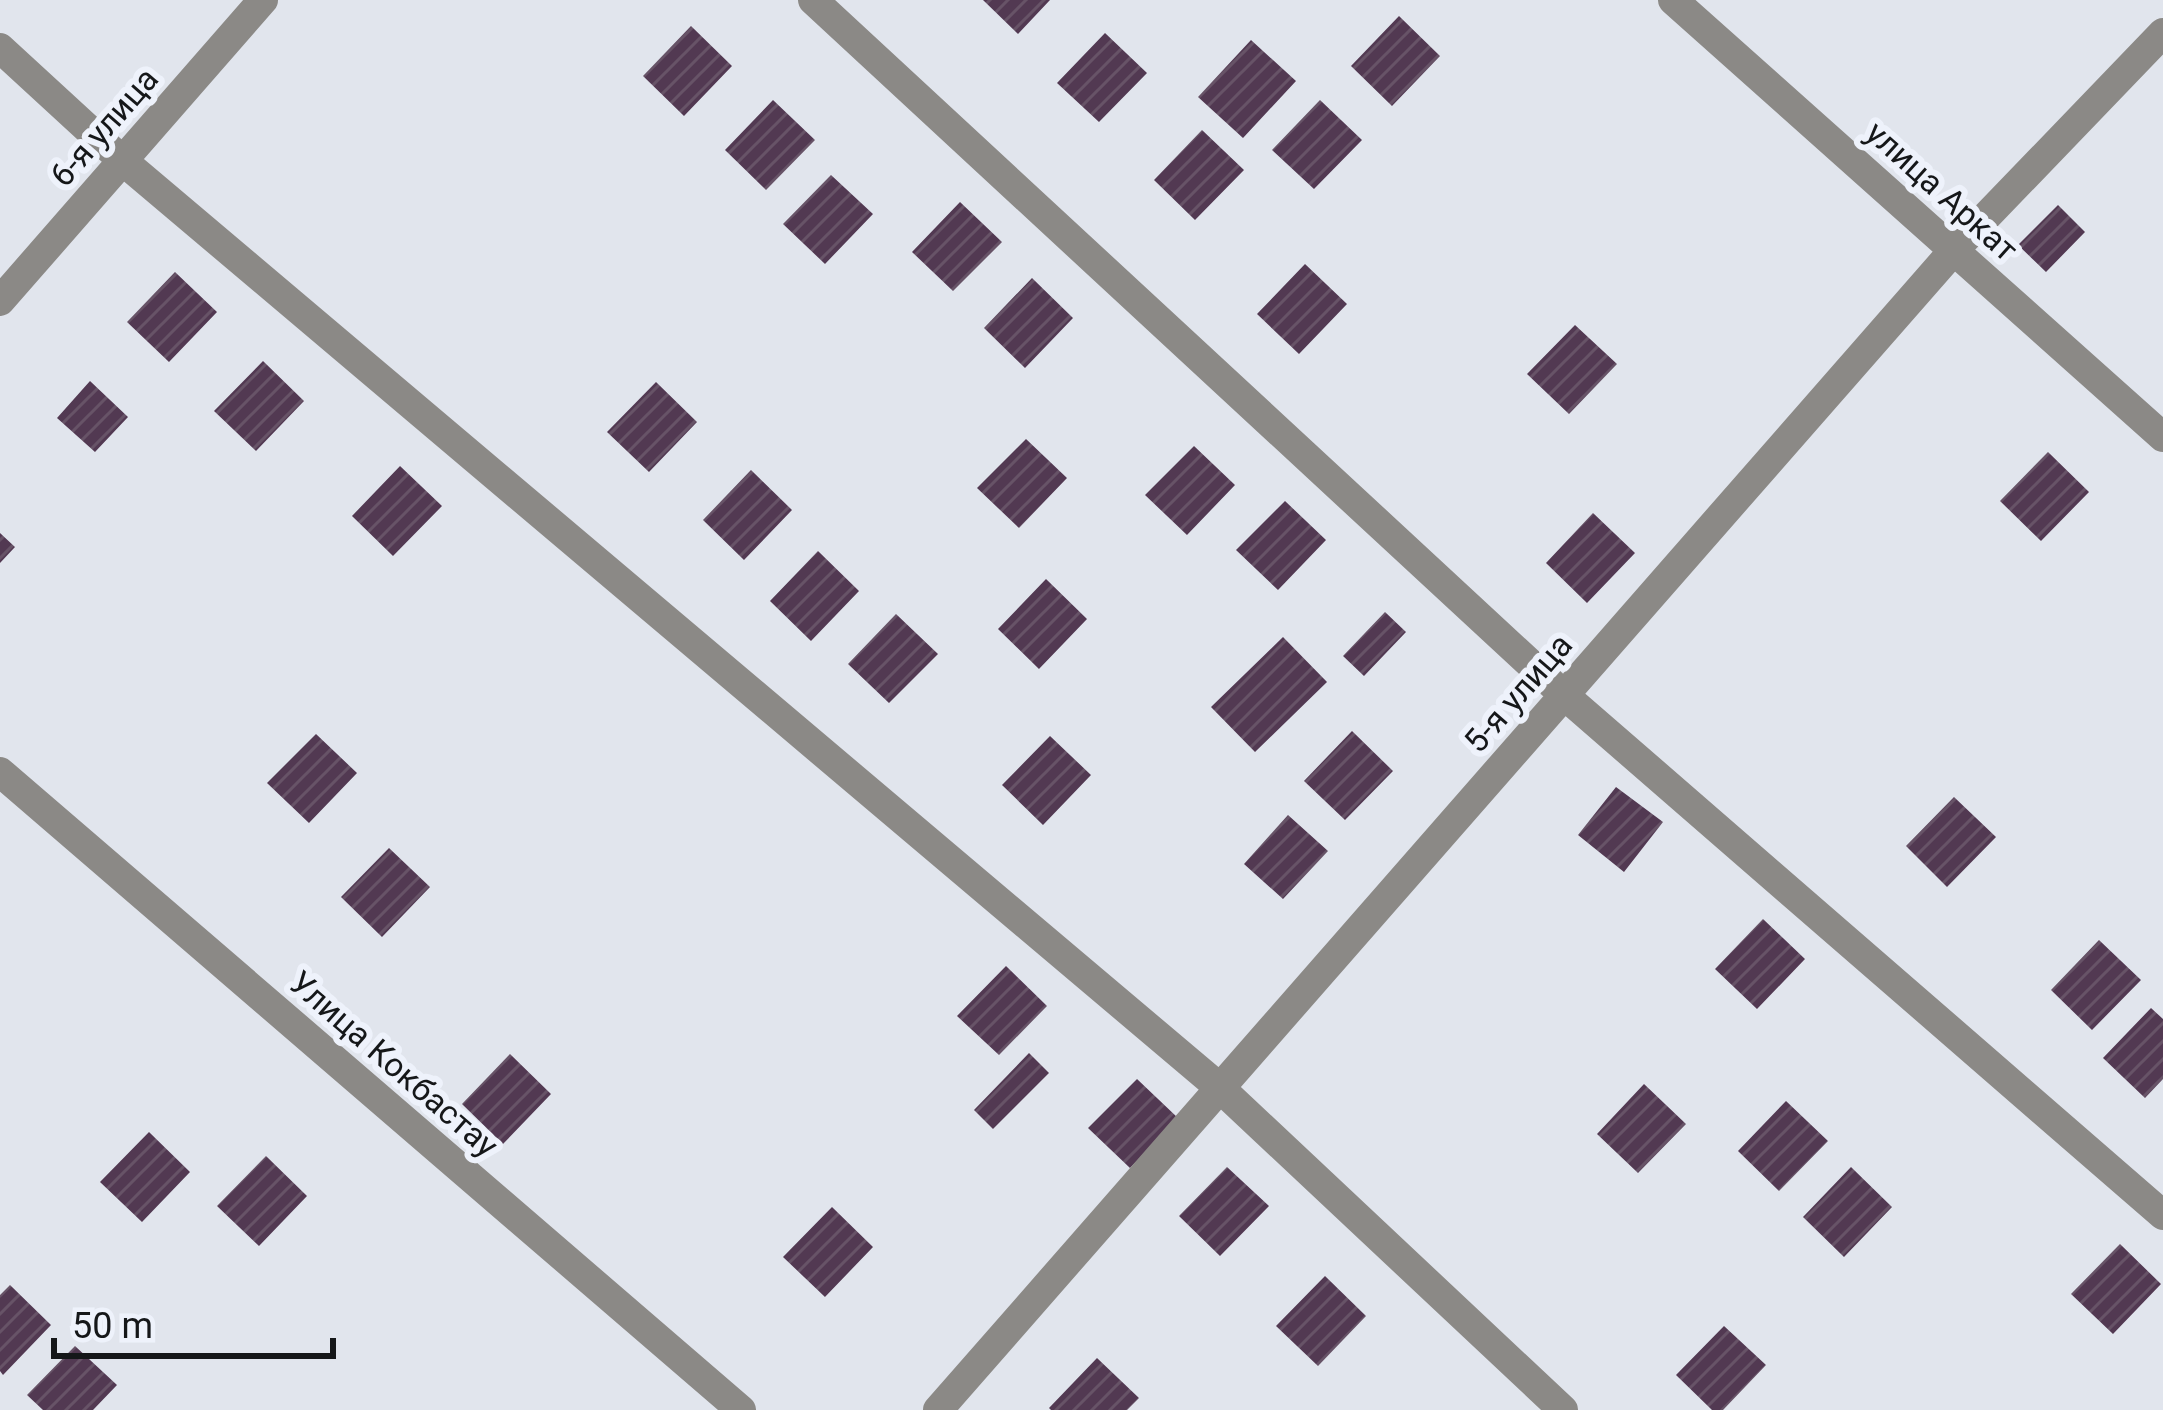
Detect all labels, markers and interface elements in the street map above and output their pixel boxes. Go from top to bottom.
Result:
street label: 6-я улица [42,60,166,194]
street label: улица Аркат [1858,113,2026,269]
street label: 5-я улица [1456,626,1580,760]
street label: Улица Кокбастау [282,963,506,1165]
scale bar [54,1284,333,1358]
text: 50 m [72,1305,153,1347]

